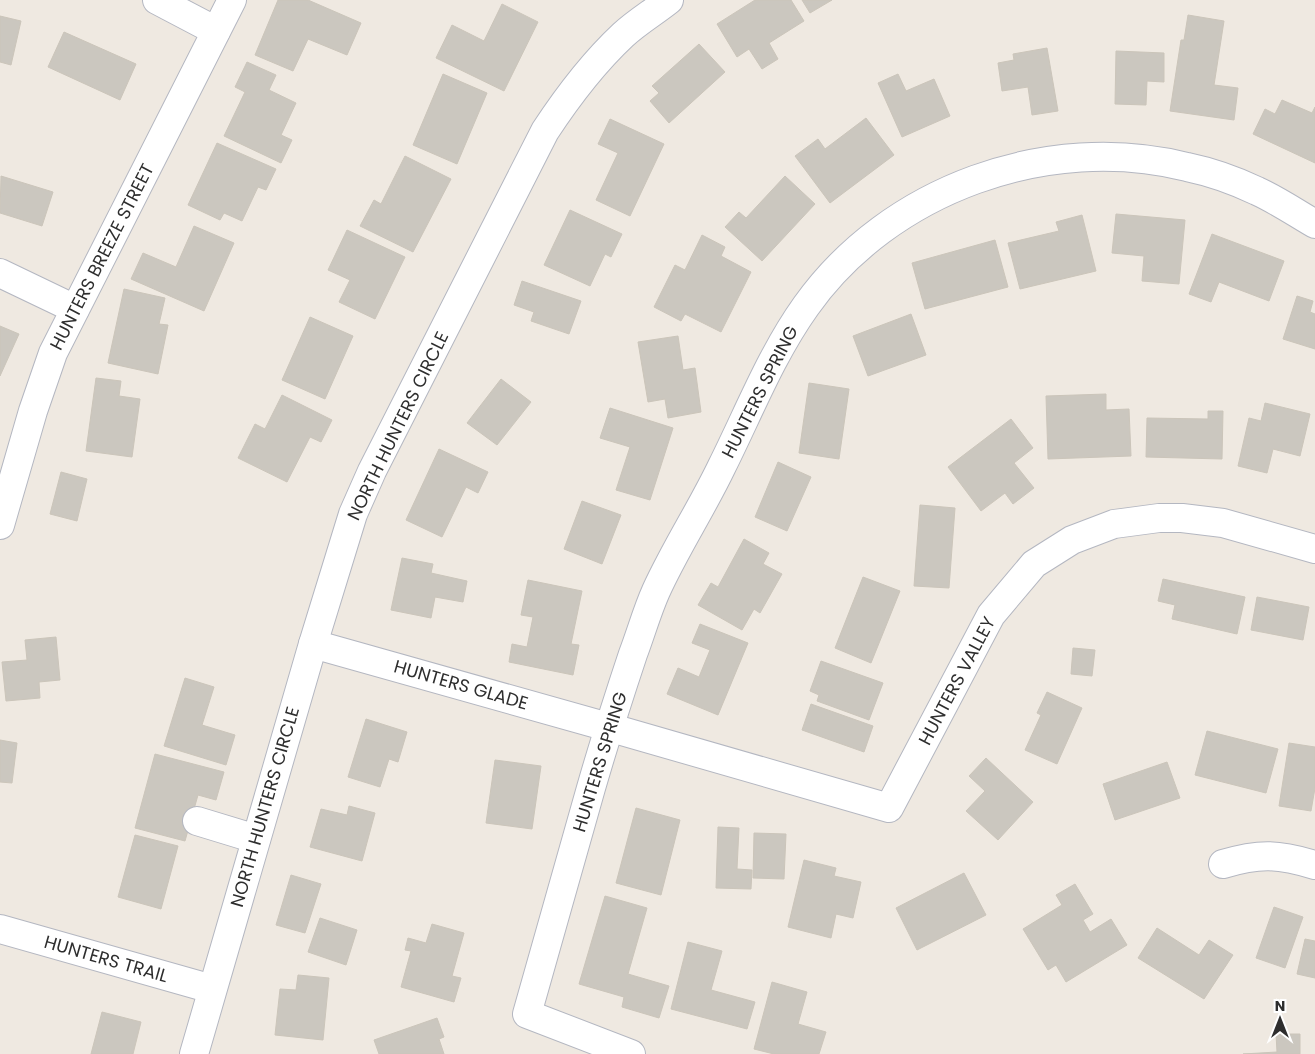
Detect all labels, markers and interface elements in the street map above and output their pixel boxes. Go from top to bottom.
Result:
street label: HUNTERS BREEZE STREET [44,159,160,354]
street label: HUNTERS SPRING [715,321,804,462]
street label: NORTH HUNTERS CIRCLE [341,327,454,524]
street label: HUNTERS VALLEY [912,612,1001,749]
street label: HUNTERS GLADE [391,653,531,716]
street label: HUNTERS SPRING [566,689,633,835]
street label: NORTH HUNTERS CIRCLE [224,704,305,910]
street label: HUNTERS TRAIL [41,929,171,988]
north arrow [1255,994,1305,1044]
text: N [1275,996,1285,1016]

